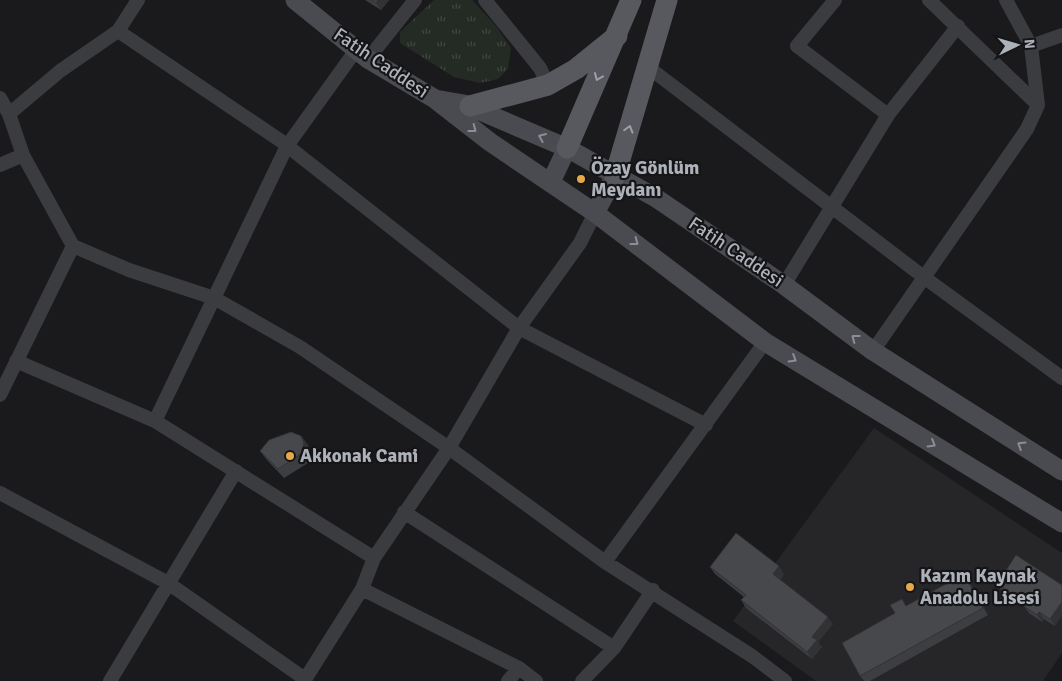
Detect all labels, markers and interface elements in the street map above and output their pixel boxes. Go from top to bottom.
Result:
north arrow [992,20,1042,70]
street label: Fatih Caddesi [329,23,433,103]
text: N [1021,38,1038,50]
one-way arrow [594,72,605,81]
one-way arrow [467,124,476,132]
one-way arrow [623,126,633,134]
one-way arrow [538,132,547,143]
place label: Özay Gönlüm Meydanı [591,156,699,202]
marker: Özay Gönlüm Meydanı [575,173,587,185]
street label: Fatih Caddesi [684,212,788,292]
one-way arrow [629,236,638,245]
one-way arrow [852,335,861,343]
one-way arrow [788,353,797,363]
one-way arrow [927,437,936,447]
one-way arrow [1017,441,1026,451]
place label: Akkonak Cami [300,444,418,468]
marker: Akkonak Cami [284,450,296,462]
place label: Kazım Kaynak Anadolu Lisesi [920,564,1040,610]
marker: Kazım Kaynak Anadolu Lisesi [904,581,916,593]

